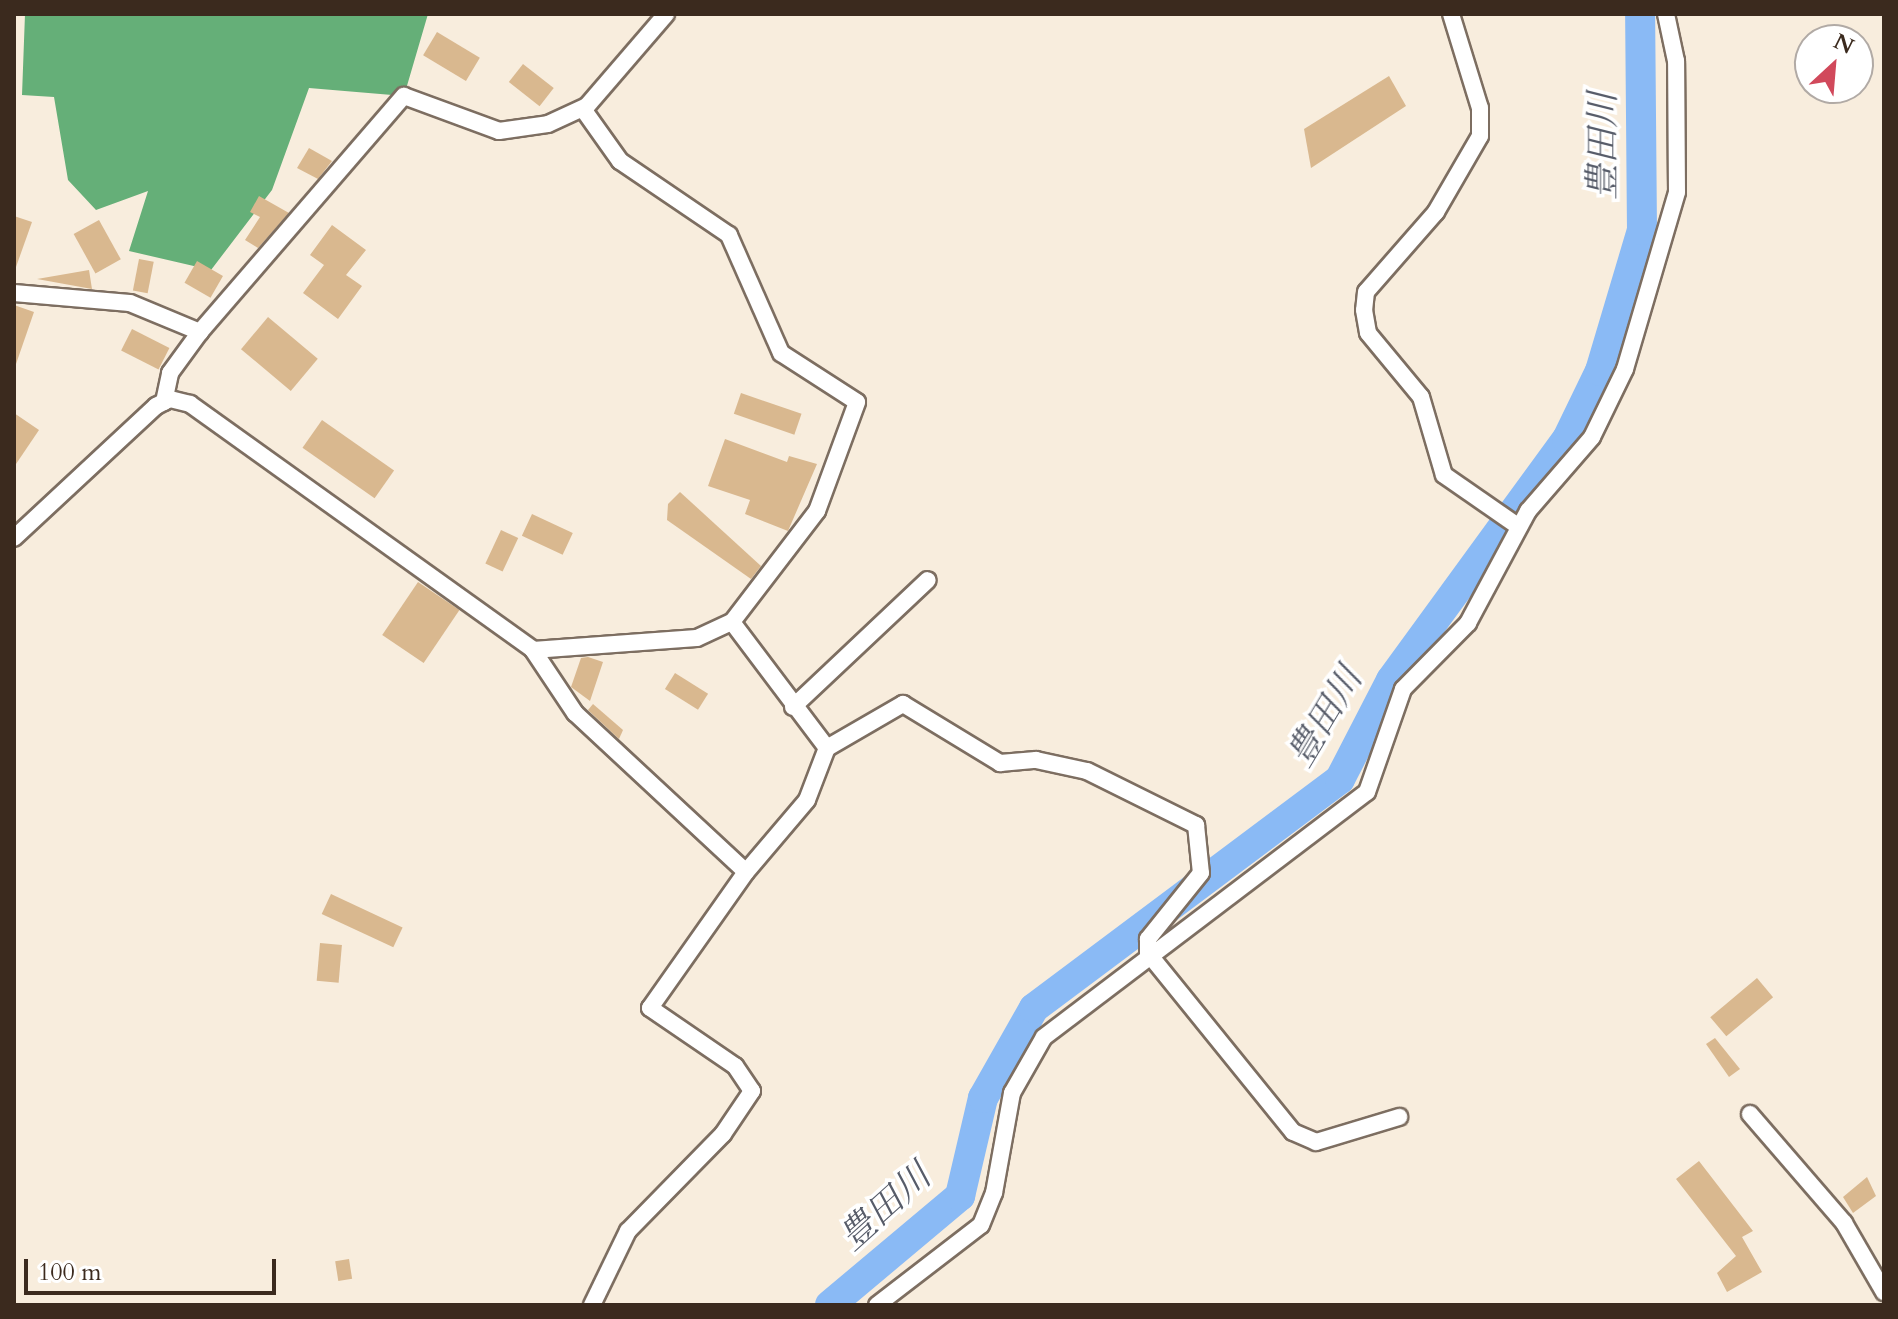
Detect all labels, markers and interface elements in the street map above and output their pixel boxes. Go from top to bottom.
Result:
north arrow [1794,24,1874,104]
text: N [1828,27,1859,62]
water label: 豊田川 [1581,92,1625,200]
water label: 豊田川 [1279,660,1371,774]
water label: 豊田川 [830,1155,940,1259]
scale bar [28,1243,280,1293]
text: 100 m [38,1256,102,1289]

